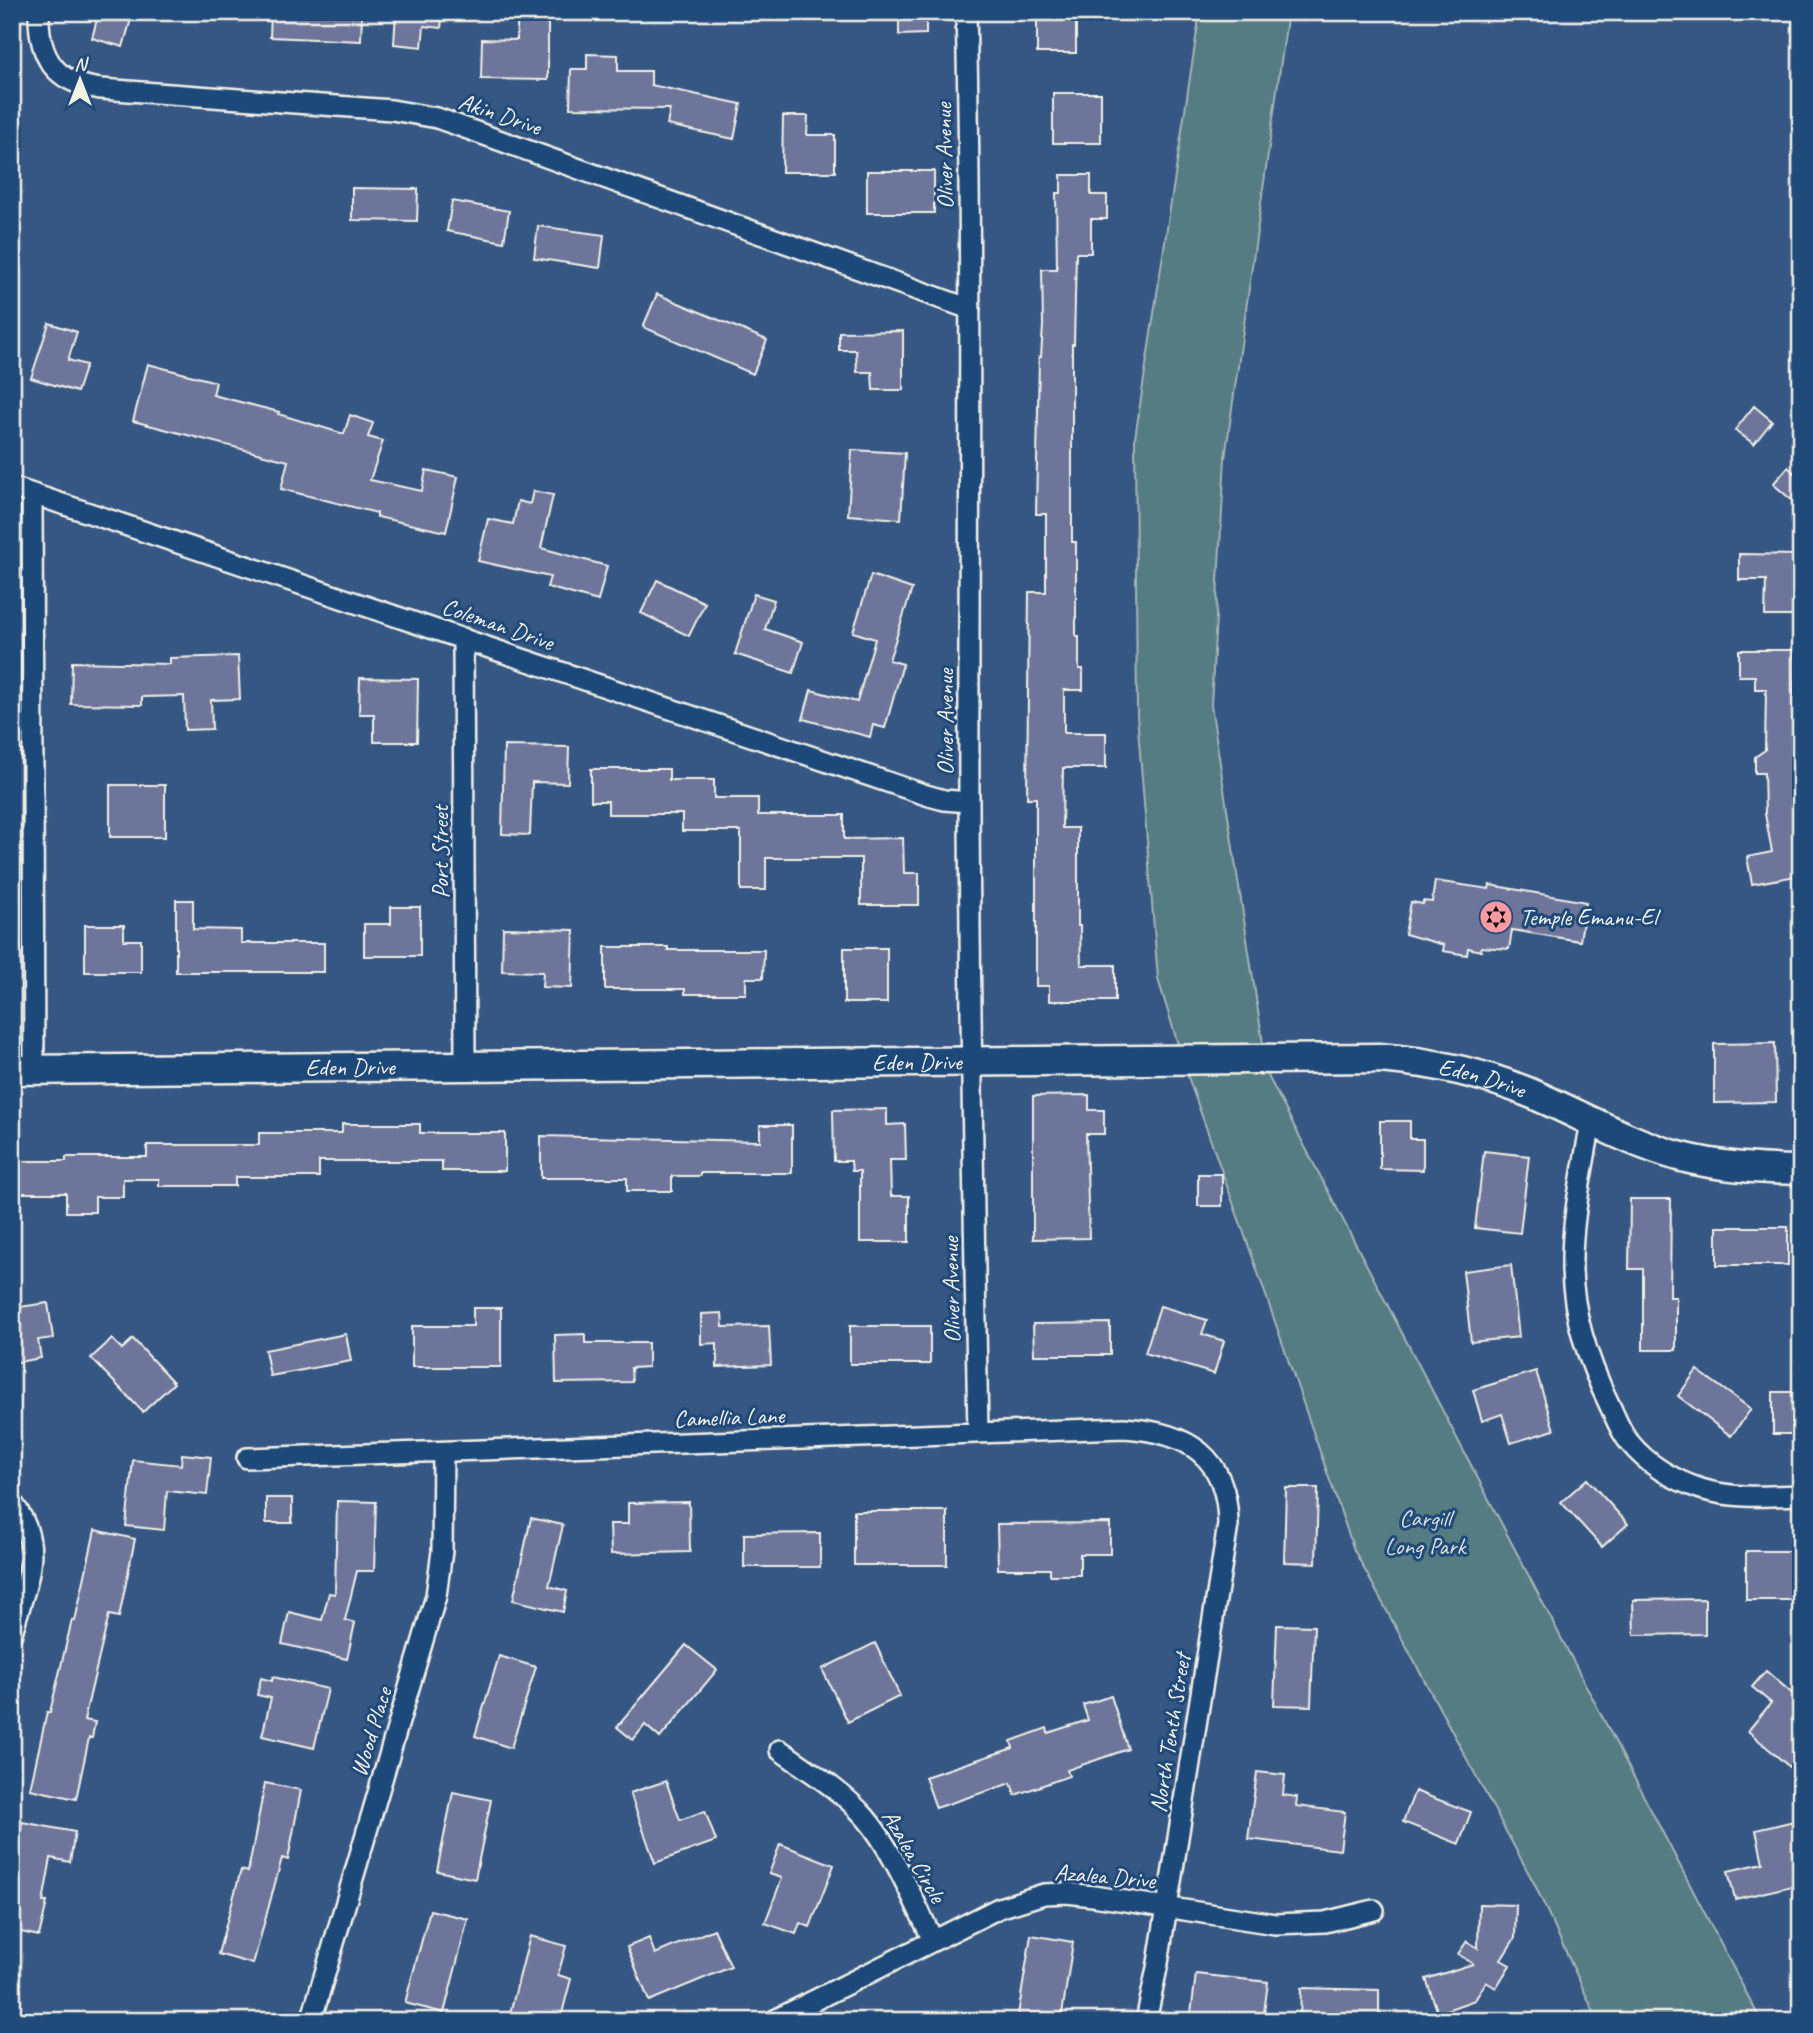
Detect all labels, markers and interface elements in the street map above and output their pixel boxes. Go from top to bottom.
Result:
north arrow [46,46,116,116]
text: N [74,52,89,76]
street label: Akin Drive [455,86,547,143]
street label: Oliver Avenue [928,100,960,209]
street label: Coleman Drive [438,591,560,658]
street label: Oliver Avenue [930,667,960,775]
street label: Port Street [425,803,455,899]
synagogue icon: Temple Emanu-El [1477,898,1515,936]
place label: Temple Emanu-El [1520,902,1661,932]
street label: Eden Drive [872,1047,964,1077]
street label: Eden Drive [1436,1051,1532,1105]
street label: Eden Drive [305,1052,397,1082]
street label: Oliver Avenue [935,1234,967,1343]
street label: Camellia Lane [673,1400,787,1434]
park label: Cargill Long Park [1385,1503,1468,1561]
street label: North Tenth Street [1143,1648,1198,1814]
street label: Wood Place [343,1682,399,1780]
street label: Azalea Circle [875,1804,954,1910]
street label: Azalea Drive [1053,1857,1159,1896]

